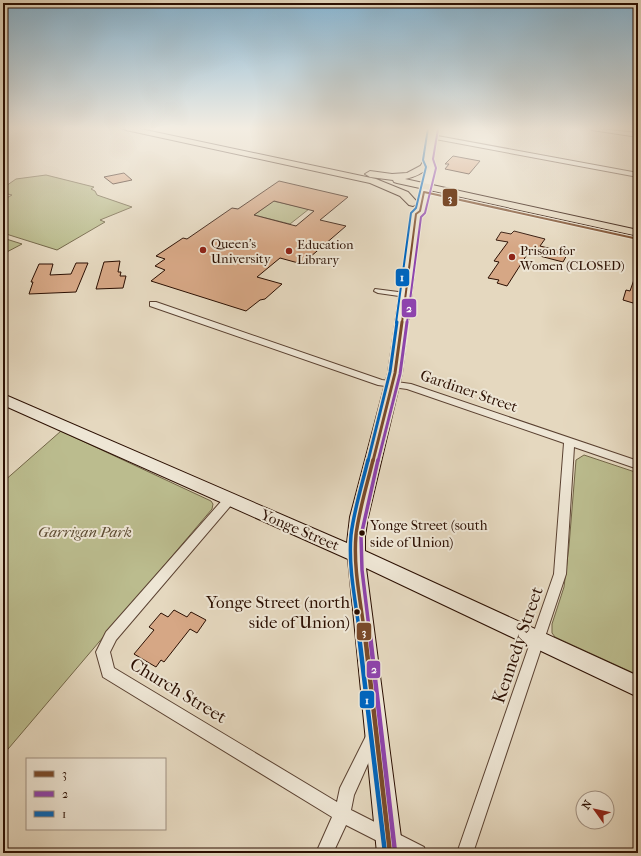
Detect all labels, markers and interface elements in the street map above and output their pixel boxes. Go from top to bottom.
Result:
line badge: 3 [442,188,458,207]
text: 3 [448,192,453,205]
place label: Queen's University [211,236,272,266]
place label: Education Library [297,237,354,267]
place label: Prison for Women (CLOSED) [519,243,625,273]
marker: Queen's University [198,245,208,255]
marker: Education Library [284,246,294,256]
marker: Prison for Women (CLOSED) [507,252,517,262]
line badge: 1 [395,268,410,287]
text: 1 [400,271,404,284]
line badge: 2 [401,298,417,318]
text: 2 [406,302,412,315]
street label: Gardiner Street [418,366,521,416]
street label: Yonge Street [257,505,342,555]
place label: Yonge Street (south side of Union) [369,517,488,551]
park label: Garrigan Park [38,523,132,541]
marker: Yonge Street (south side of Union) [357,528,367,538]
street label: Kennedy Street [488,583,548,706]
place label: Yonge Street (north side of Union) [205,592,350,632]
marker: Yonge Street (north side of Union) [352,607,362,617]
line badge: 3 [356,622,372,641]
text: 3 [362,626,367,639]
street label: Church Street [126,654,231,728]
line badge: 2 [366,660,381,679]
text: 2 [371,663,377,676]
line badge: 1 [359,690,375,709]
text: 1 [365,694,369,707]
legend [26,758,166,830]
text: 3 [62,767,67,781]
text: 2 [62,787,68,801]
north arrow [575,790,615,830]
text: N [579,797,595,812]
text: 1 [62,807,66,821]

